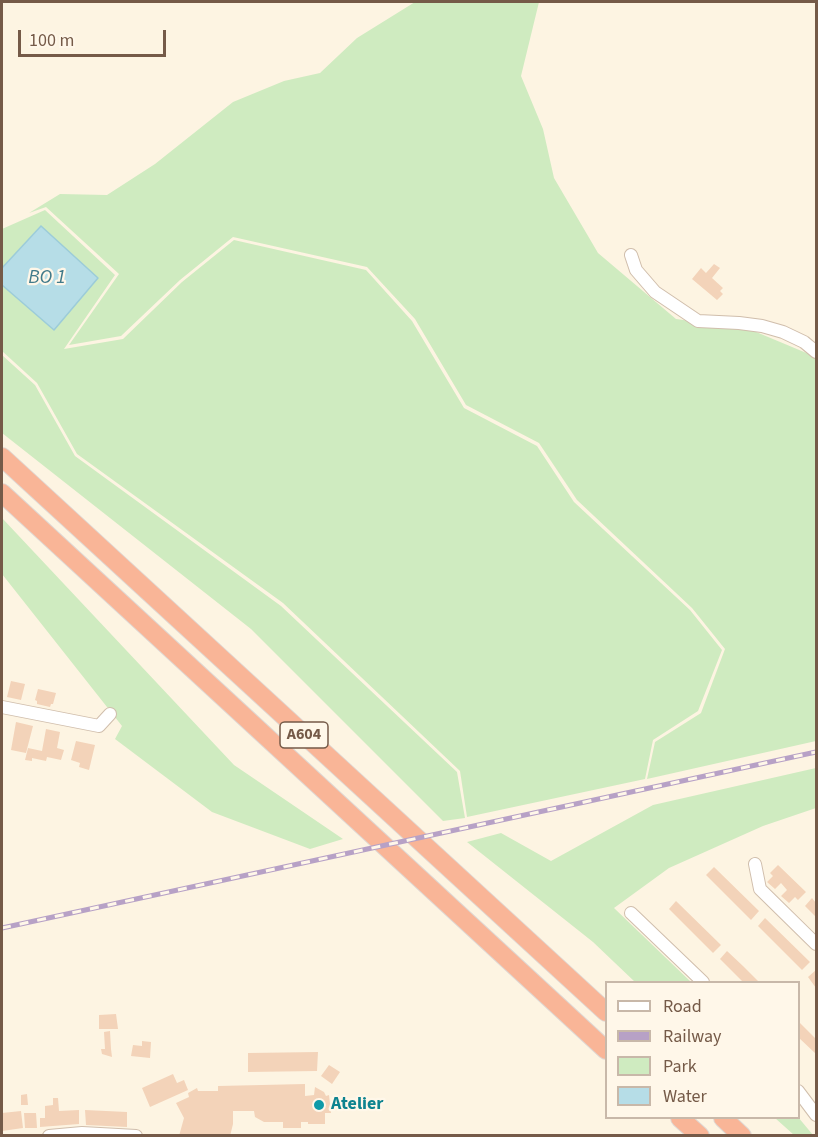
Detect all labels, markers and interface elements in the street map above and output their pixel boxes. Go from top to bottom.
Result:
scale bar [21,18,170,56]
text: 100 m [29,28,74,53]
water label: BO 1 [28,267,66,291]
road number: A604 [280,722,328,748]
legend [605,981,800,1119]
text: Road [663,994,702,1019]
text: Railway [663,1024,722,1049]
text: Park [663,1054,697,1079]
text: Water [663,1084,707,1109]
place label: Atelier [331,1094,383,1116]
marker: Atelier [312,1098,326,1112]

